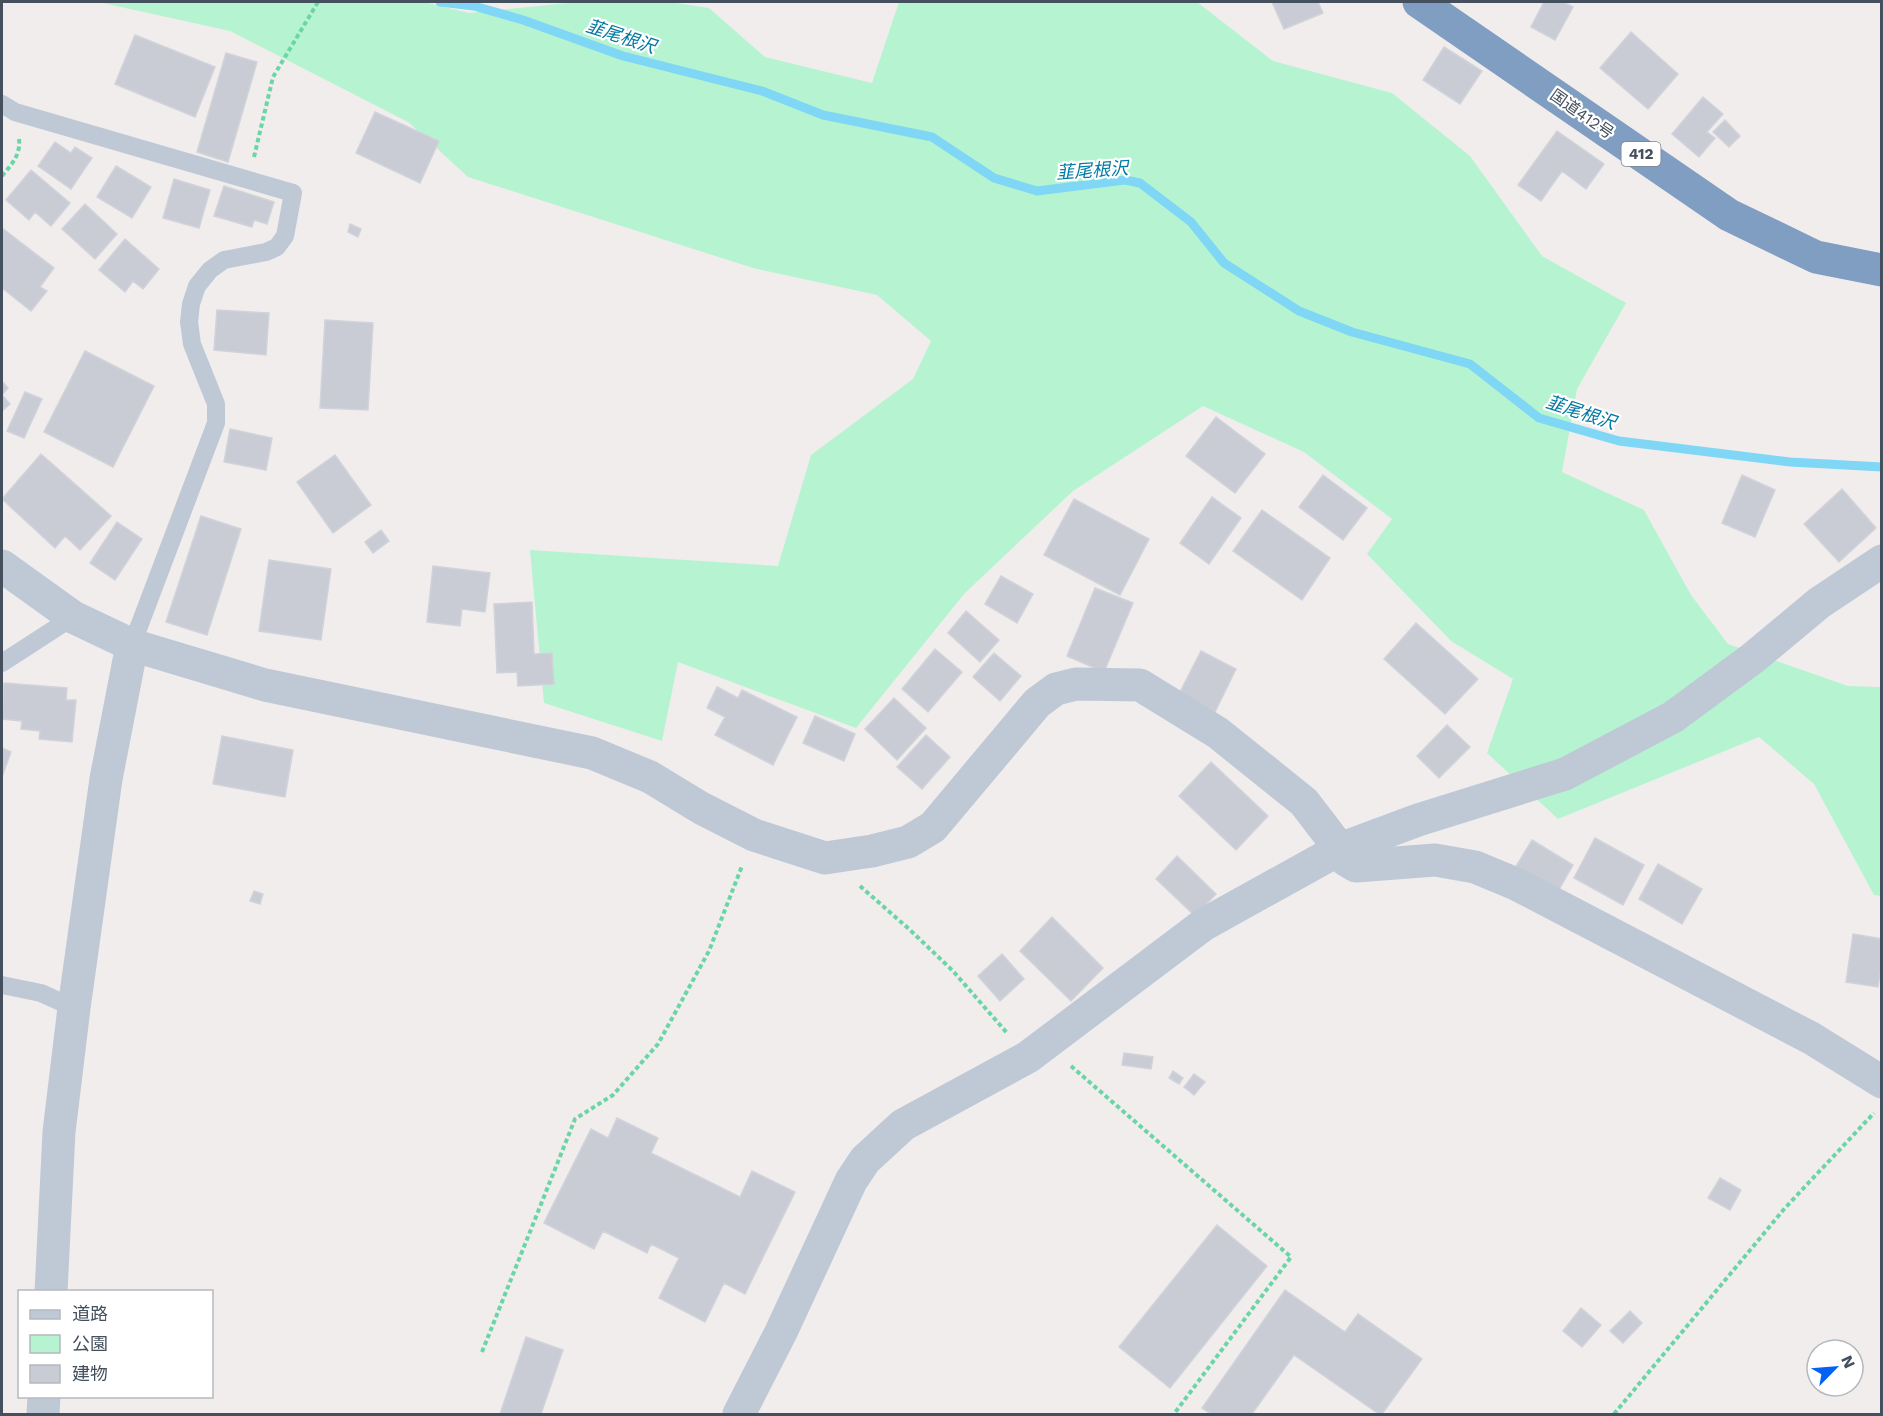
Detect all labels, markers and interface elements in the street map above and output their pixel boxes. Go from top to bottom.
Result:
water label: 韮尾根沢 [584,15,660,58]
street label: 国道412号 [1547,85,1617,143]
road number: 412 [1622,142,1660,166]
water label: 韮尾根沢 [1055,157,1131,183]
water label: 韮尾根沢 [1544,391,1620,434]
legend [18,1290,213,1398]
text: 道路 [72,1303,108,1324]
text: 公園 [72,1333,108,1354]
north arrow [1805,1338,1865,1398]
text: N [1837,1352,1859,1371]
text: 建物 [72,1363,108,1384]

